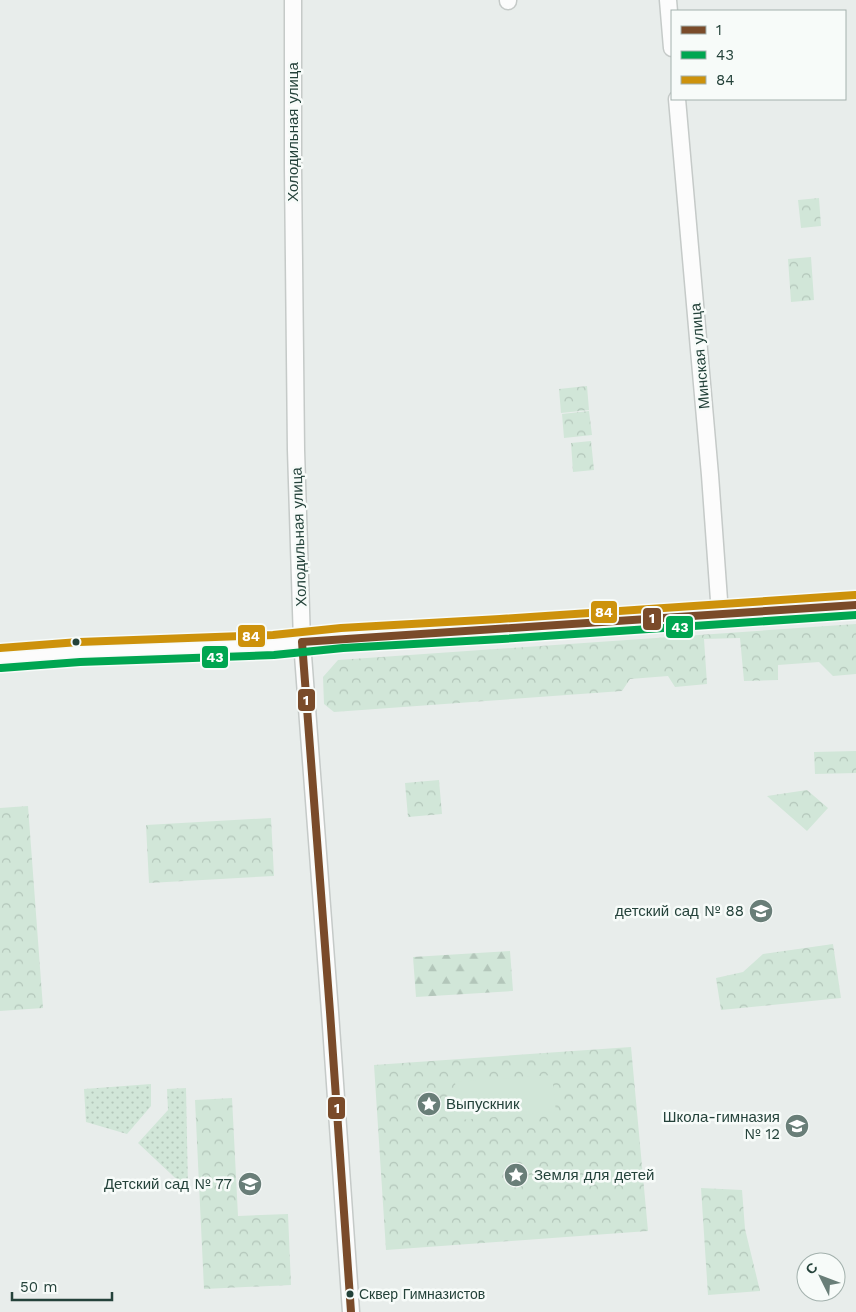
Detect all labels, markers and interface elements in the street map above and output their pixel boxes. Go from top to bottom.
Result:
legend [671,10,846,100]
text: 1 [716,21,722,39]
text: 43 [716,46,734,64]
street label: Холодильная улица [284,62,302,202]
text: 84 [716,71,734,89]
street label: Минская улица [686,302,714,410]
street label: Холодильная улица [288,466,310,607]
line badge: 84 [590,600,618,624]
text: 84 [595,604,613,620]
line badge: 1 [642,607,662,631]
text: 1 [649,610,655,626]
line badge: 43 [665,615,694,639]
text: 43 [671,619,689,635]
line badge: 84 [237,624,266,648]
text: 84 [242,628,260,644]
unlabelled marker [71,637,81,647]
line badge: 43 [201,645,229,669]
text: 43 [206,649,224,665]
line badge: 1 [297,688,316,712]
text: 1 [303,692,309,708]
school or university icon: детский сад № 88 [748,898,774,924]
place label: детский сад № 88 [615,902,744,920]
place icon: Выпускник [416,1091,442,1117]
place label: Выпускник [446,1095,520,1113]
line badge: 1 [327,1096,346,1120]
text: 1 [334,1100,340,1116]
place label: Школа-гимназия № 12 [663,1108,780,1143]
school or university icon: Школа-гимназия № 12 [784,1113,810,1139]
place icon: Земля для детей [503,1162,529,1188]
place label: Земля для детей [534,1166,654,1184]
school or university icon: Детский сад № 77 [237,1171,263,1197]
place label: Детский сад № 77 [104,1175,232,1193]
north arrow [796,1252,846,1302]
text: С [802,1259,821,1277]
scale bar [12,1270,112,1302]
text: 50 m [20,1278,57,1296]
place label: Сквер Гимназистов [359,1286,485,1302]
marker: Сквер Гимназистов [345,1289,355,1299]

